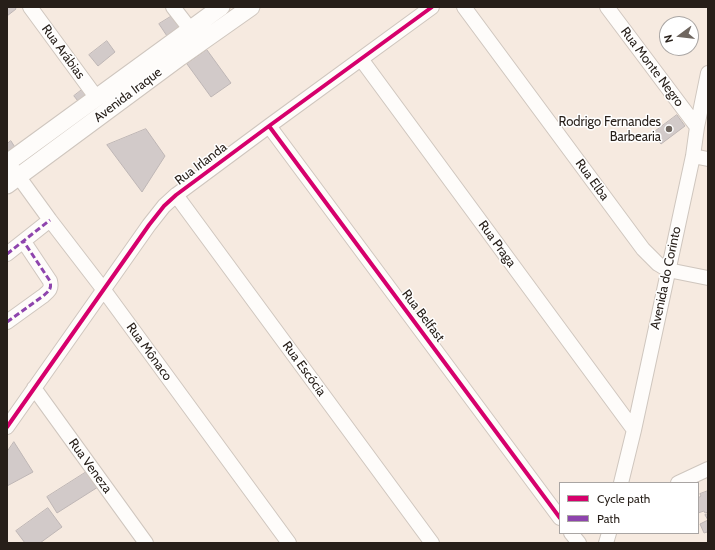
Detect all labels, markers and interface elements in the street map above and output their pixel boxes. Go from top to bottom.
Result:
north arrow [659,16,699,56]
street label: Rua Arábias [38,22,88,82]
street label: Rua Monte Negro [617,24,687,110]
street label: Avenida Iraque [91,64,165,126]
place label: Rodrigo Fernandes Barbearia [559,114,661,145]
marker: Rodrigo Fernandes Barbearia [664,124,674,134]
street label: Rua Irlanda [172,139,230,189]
street label: Rua Elba [572,156,612,204]
street label: Rua Praga [475,218,519,270]
street label: Avenida do Corinto [647,225,685,331]
street label: Rua Belfast [398,287,448,345]
street label: Rua Mônaco [123,320,175,384]
street label: Rua Escócia [279,339,329,399]
street label: Rua Veneza [65,436,115,496]
legend [559,482,699,534]
text: Cycle path [597,491,650,506]
text: Path [597,511,620,526]

